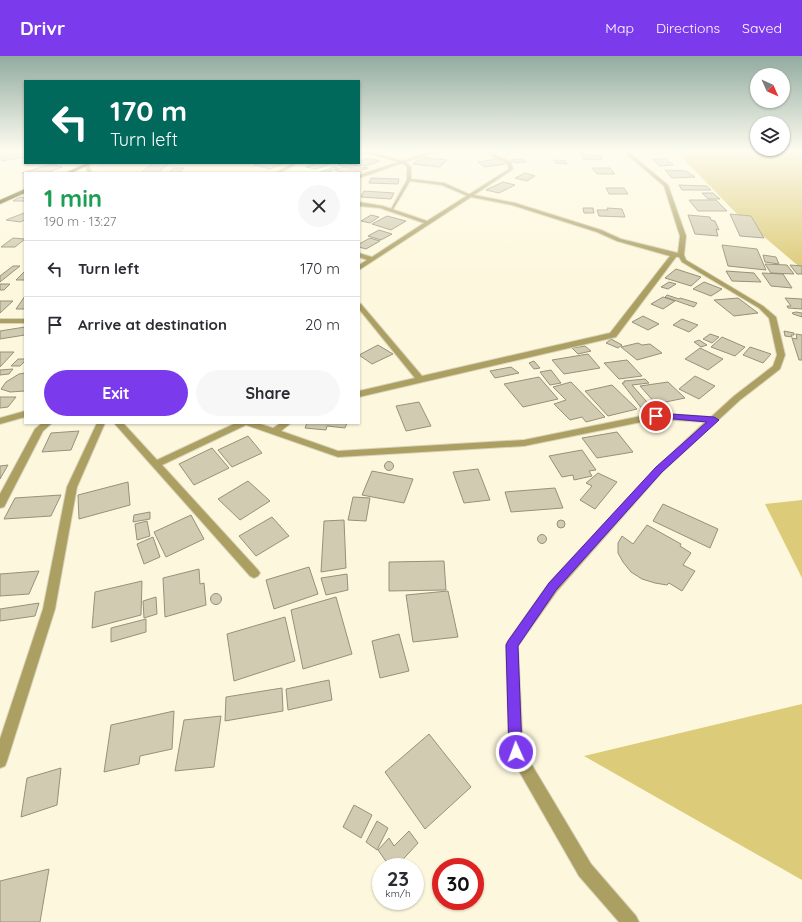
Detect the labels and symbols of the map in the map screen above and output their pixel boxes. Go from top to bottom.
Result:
north arrow [750,68,790,108]
pin [639,399,673,433]
position arrow [495,731,537,773]
speed limit sign: 30 [432,858,484,910]

